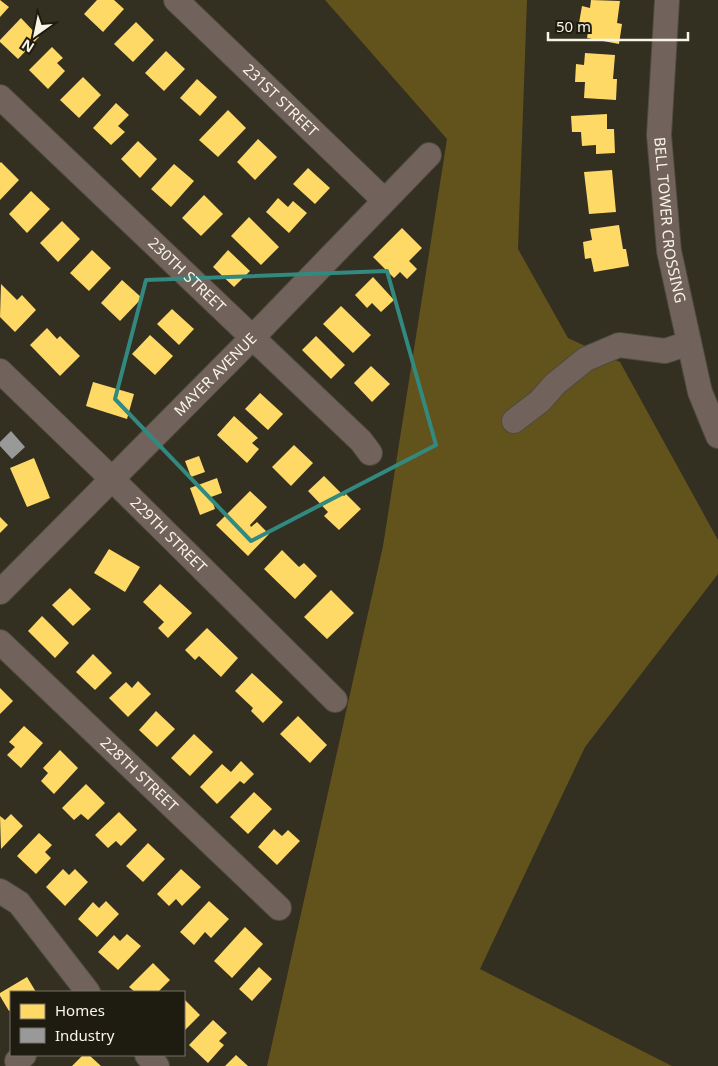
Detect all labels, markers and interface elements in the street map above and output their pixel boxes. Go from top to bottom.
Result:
north arrow [10,10,60,60]
scale bar [548,10,688,42]
text: 50 m [556,16,591,36]
text: N [18,35,38,57]
street label: 231ST STREET [239,59,324,141]
street label: BELL TOWER CROSSING [650,136,691,305]
street label: 230TH STREET [144,232,231,316]
street label: MAYER AVENUE [169,328,260,420]
street label: 229TH STREET [127,492,212,577]
street label: 228TH STREET [97,732,183,816]
legend [10,991,185,1056]
text: Homes [55,1000,105,1020]
text: Industry [55,1025,115,1045]

